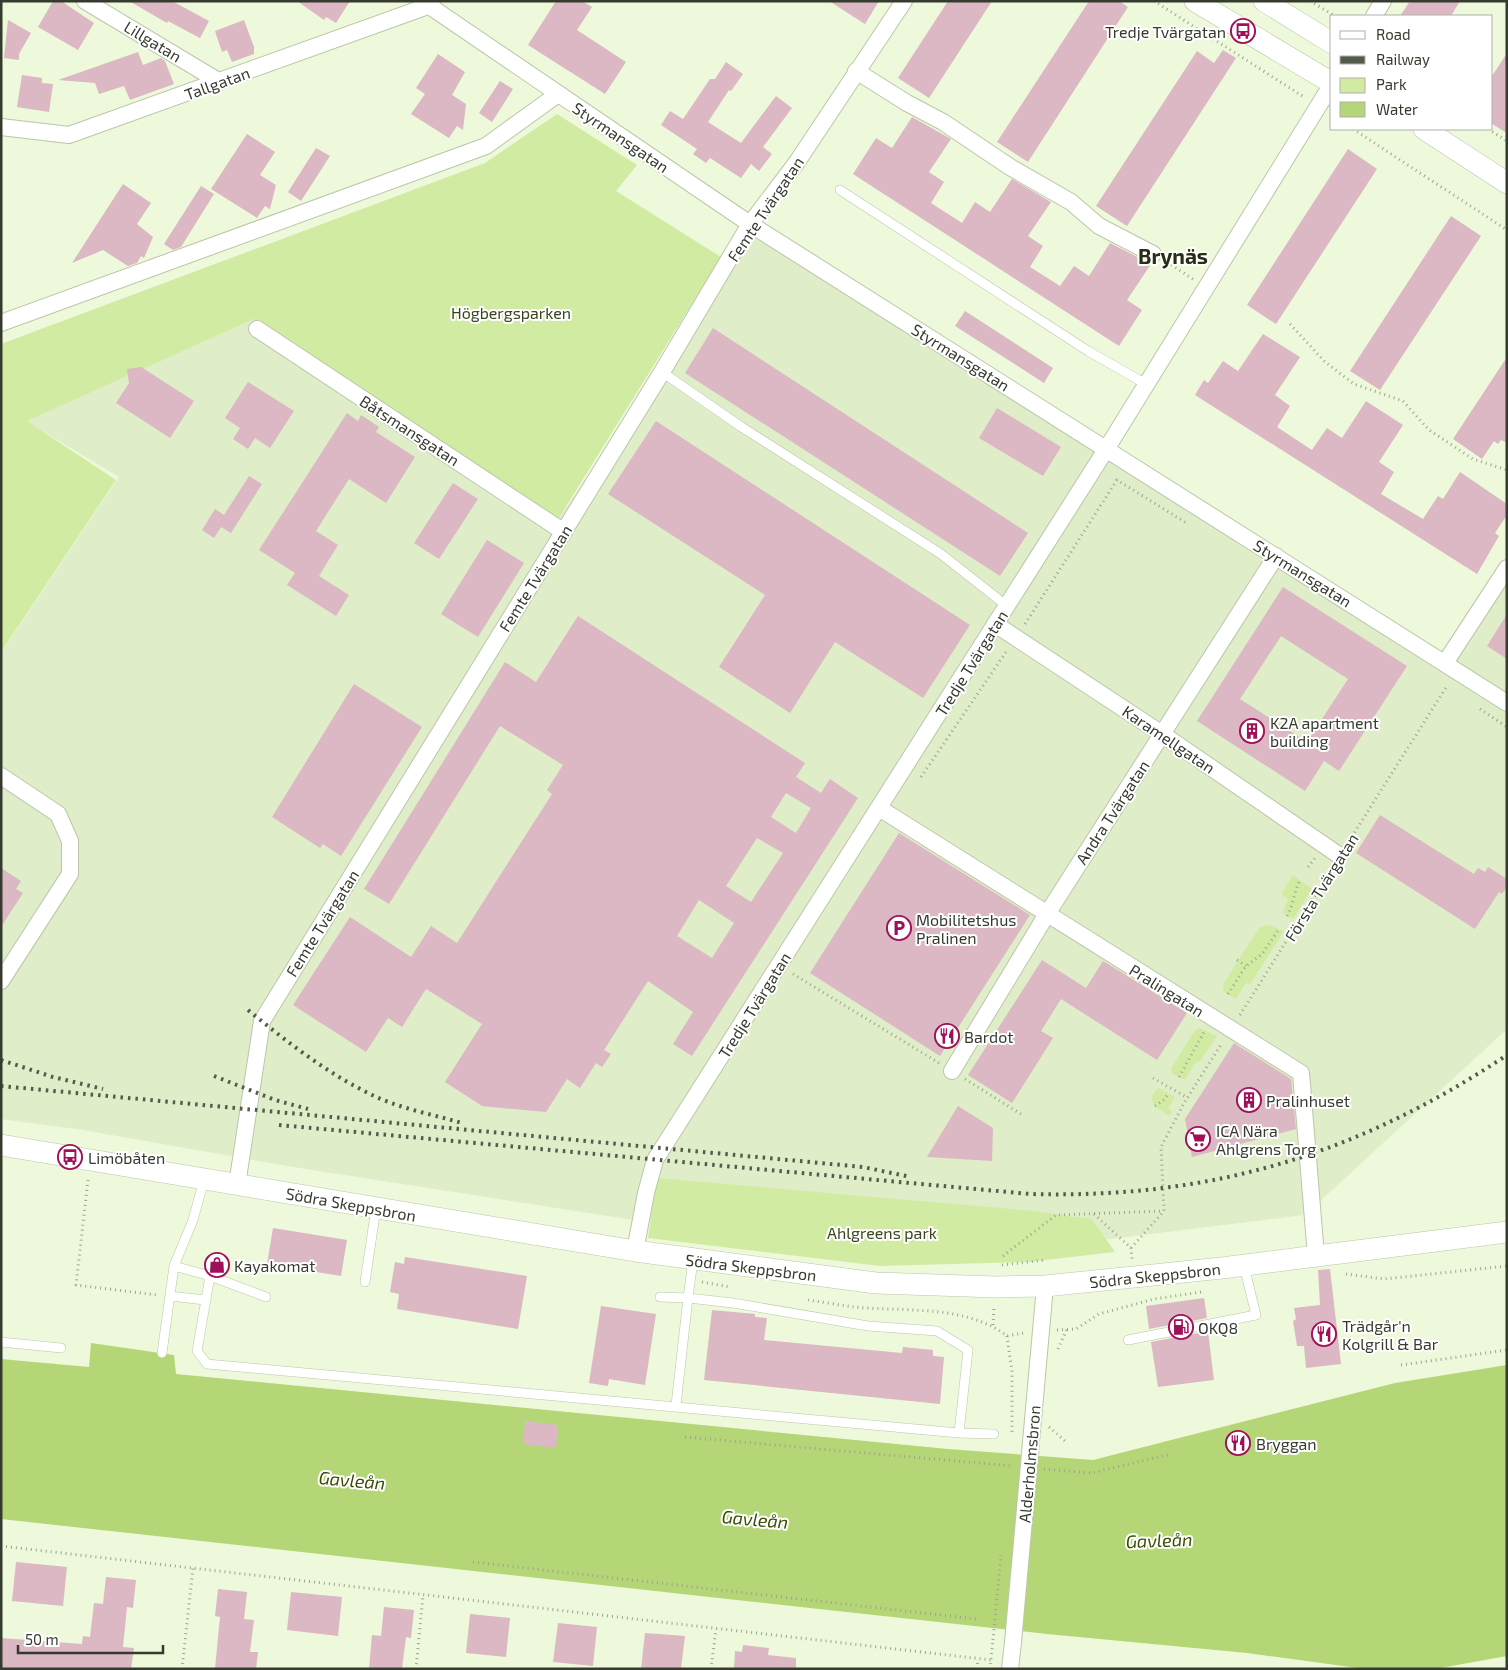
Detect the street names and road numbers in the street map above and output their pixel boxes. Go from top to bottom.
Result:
street label: Lillgatan [121,17,185,65]
street label: Tallgatan [182,62,252,104]
street label: Styrmansgatan [569,98,673,176]
street label: Femte Tvärgatan [723,153,807,265]
street label: Styrmansgatan [909,319,1013,395]
street label: Båtsmansgatan [357,391,463,469]
street label: Femte Tvärgatan [495,521,575,635]
street label: Styrmansgatan [1251,535,1355,611]
street label: Tredje Tvärgatan [931,607,1012,720]
street label: Karamellgatan [1119,701,1219,777]
street label: Andra Tvärgatan [1071,756,1153,868]
street label: Första Tvärgatan [1280,830,1362,944]
street label: Femte Tvärgatan [282,866,362,980]
street label: Tredje Tvärgatan [714,949,795,1062]
street label: Pralingatan [1126,960,1208,1020]
street label: Södra Skeppsbron [284,1183,418,1225]
street label: Södra Skeppsbron [684,1250,818,1284]
street label: Södra Skeppsbron [1088,1259,1222,1291]
street label: Alderholmsbron [1014,1404,1044,1524]

